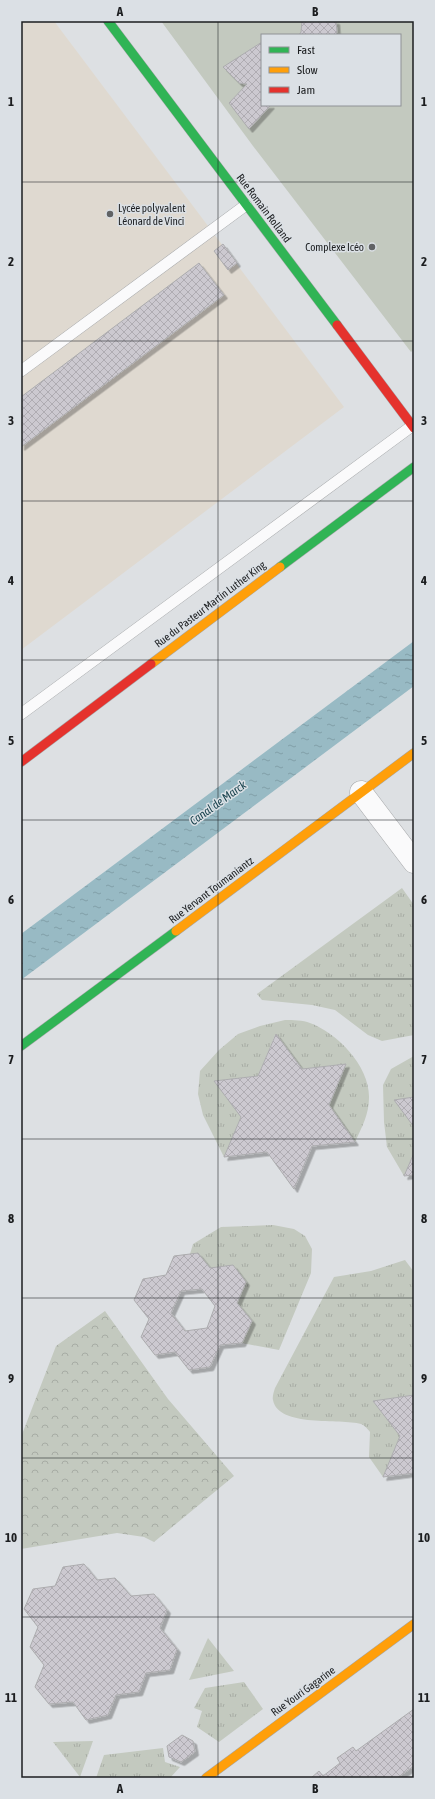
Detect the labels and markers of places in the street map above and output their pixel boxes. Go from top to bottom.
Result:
place label: Lycée polyvalent Léonard de Vinci [118,202,185,227]
marker: Lycée polyvalent Léonard de Vinci [105,209,115,219]
place label: Complexe Icéo [305,241,364,253]
marker: Complexe Icéo [367,242,377,252]

